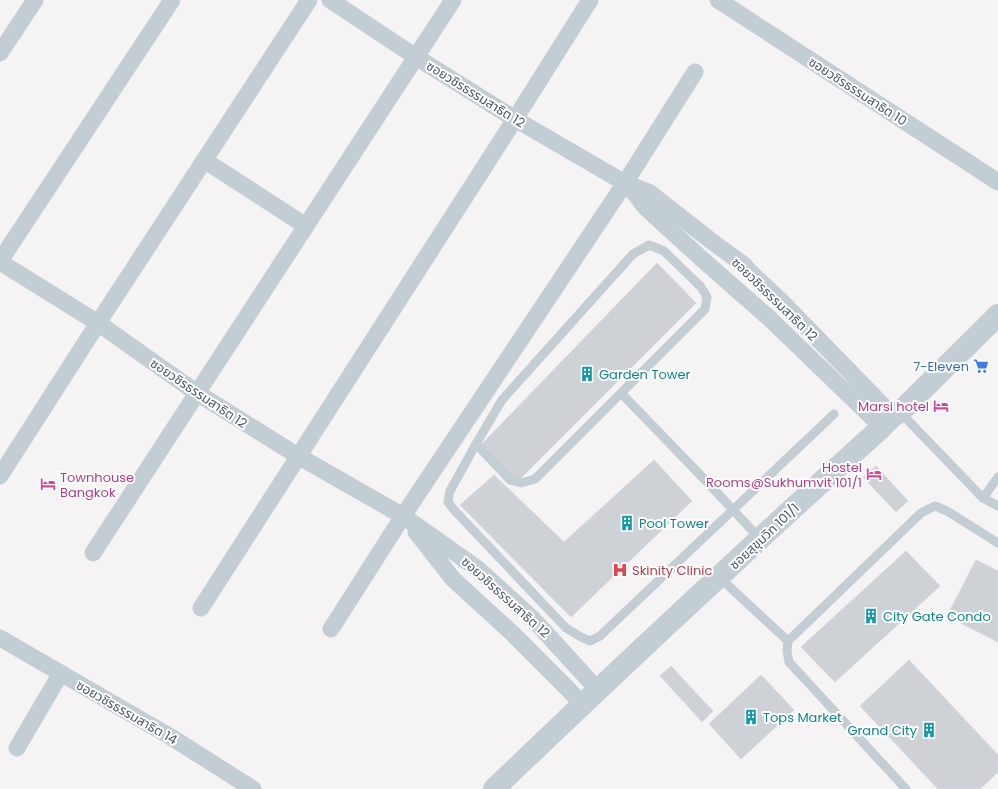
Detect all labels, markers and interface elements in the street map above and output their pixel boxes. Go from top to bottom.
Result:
street label: ซอยวชิรธรรมสาธิต 10 [805,52,911,130]
street label: ซอยวชิรธรรมสาธิต 12 [423,56,529,132]
street label: ซอยวชิรธรรมสาธิต 12 [727,253,822,346]
street label: ซอยวชิรธรรมสาธิต 12 [146,354,251,433]
place label: 7-Eleven [913,357,969,376]
supermarket icon: 7-Eleven [972,357,990,375]
building icon: Garden Tower [578,365,596,383]
place label: Garden Tower [599,365,690,384]
place label: Marsi hotel [858,397,929,416]
hotel icon: Marsi hotel [932,397,950,415]
place label: Hostel Rooms@Sukhumvit 101/1 [706,458,862,492]
hotel icon: Hostel Rooms@Sukhumvit 101/1 [865,465,883,483]
place label: Townhouse Bangkok [60,468,134,502]
hotel icon: Townhouse Bangkok [39,475,57,493]
street label: ซอยสุขุมวิท 101/1 [725,499,804,574]
building icon: Pool Tower [618,514,636,532]
place label: Pool Tower [639,514,709,533]
street label: ซอยวชิรธรรมสาธิต 12 [457,552,554,642]
hospital icon: Skinity Clinic [611,561,629,579]
place label: Skinity Clinic [632,561,713,580]
building icon: City Gate Condo [862,607,880,625]
place label: City Gate Condo [883,607,991,626]
street label: ซอยวชิรธรรมสาธิต 14 [73,676,181,749]
building icon: Tops Market [742,708,760,726]
place label: Tops Market [763,708,842,727]
place label: Grand City [847,721,918,740]
building icon: Grand City [920,721,938,739]

